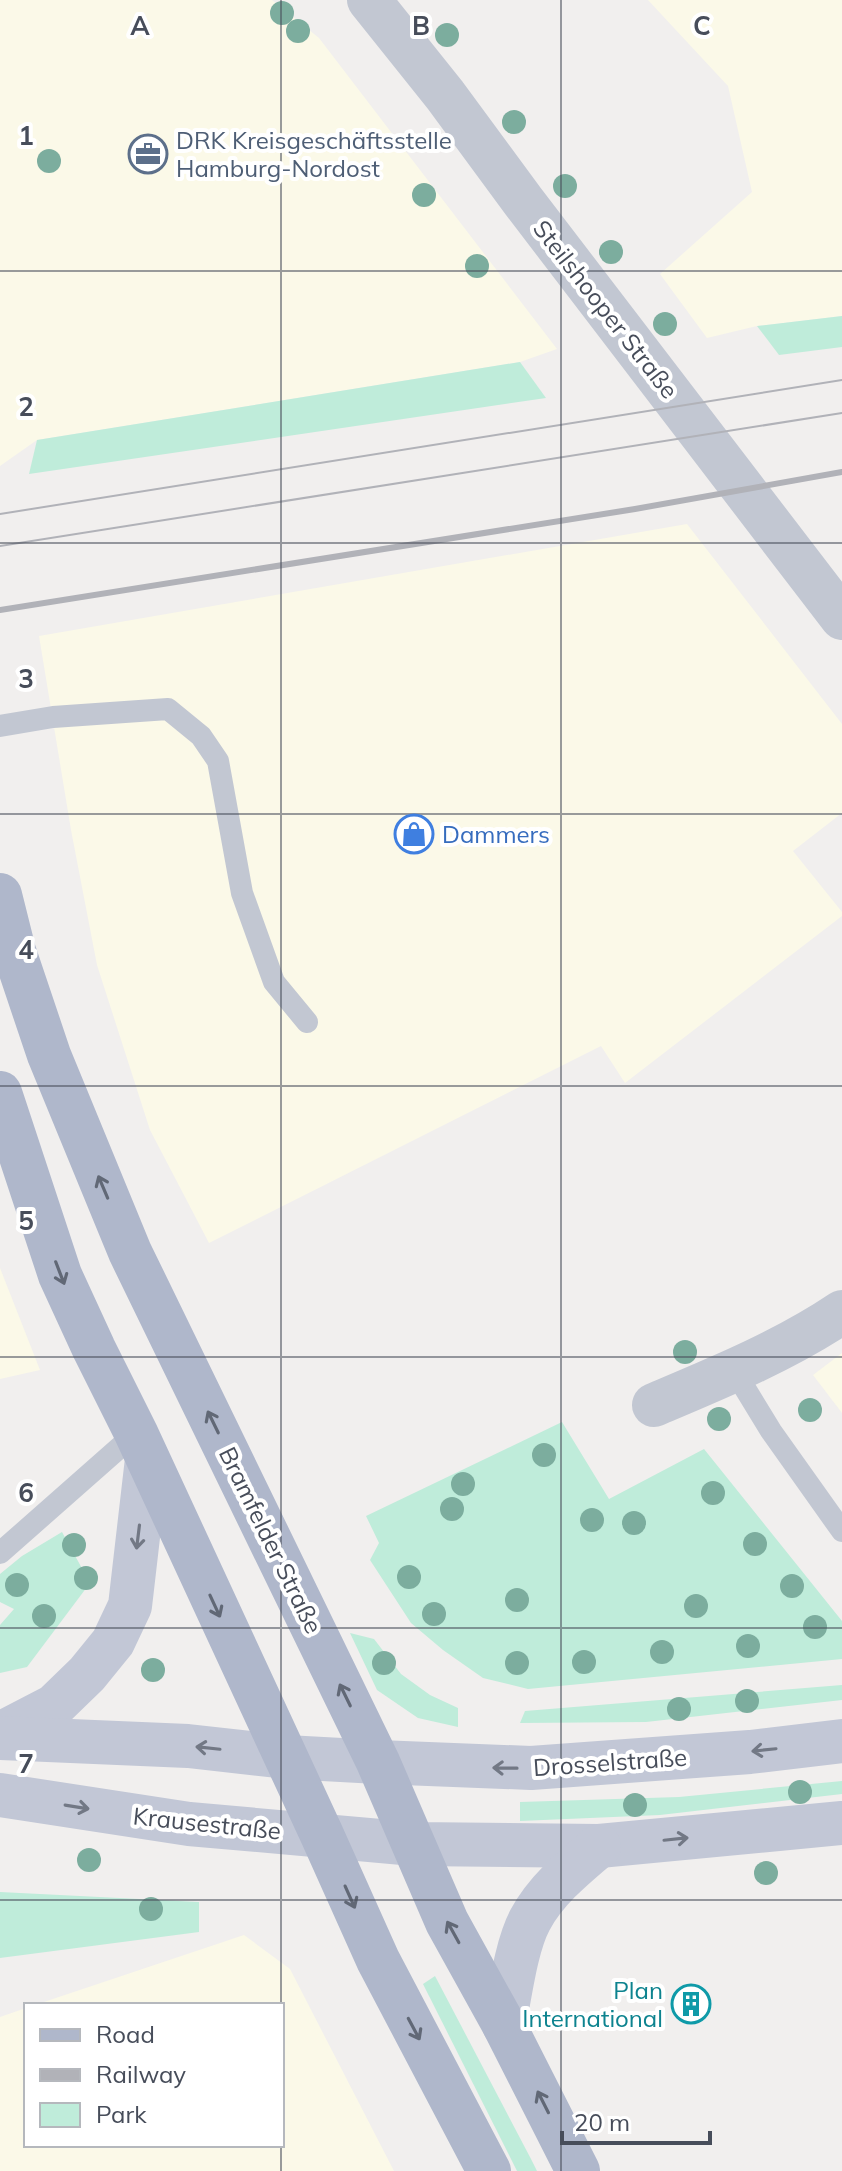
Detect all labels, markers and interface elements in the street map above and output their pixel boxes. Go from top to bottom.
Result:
text: A [130,9,150,42]
text: B [412,9,430,42]
text: C [693,9,711,42]
text: 1 [18,119,34,152]
place label: DRK Kreisgeschäftsstelle Hamburg-Nordost [176,125,452,183]
office icon: DRK Kreisgeschäftsstelle Hamburg-Nordost [127,133,169,175]
street label: Steilshooper Straße [527,214,685,404]
text: 2 [18,390,34,423]
text: 3 [18,662,34,695]
shop icon: Dammers [393,813,435,855]
place label: Dammers [442,819,550,849]
text: 4 [18,933,34,966]
one-way arrow [95,1175,110,1200]
text: 5 [18,1204,34,1237]
one-way arrow [54,1260,68,1285]
one-way arrow [205,1411,220,1435]
street label: Bramfelder Straße [213,1442,329,1638]
text: 6 [18,1476,34,1509]
one-way arrow [130,1524,145,1549]
one-way arrow [208,1594,223,1618]
one-way arrow [337,1683,353,1707]
one-way arrow [195,1741,222,1756]
street label: Drosselstraße [532,1742,688,1782]
one-way arrow [752,1742,778,1757]
text: 7 [18,1747,34,1780]
one-way arrow [492,1760,519,1775]
one-way arrow [64,1800,89,1815]
street label: Krausestraße [132,1800,282,1846]
one-way arrow [662,1831,689,1846]
one-way arrow [343,1885,358,1909]
one-way arrow [444,1921,460,1945]
place label: Plan International [522,1975,663,2033]
building icon: Plan International [670,1983,712,2025]
legend [24,2003,284,2147]
one-way arrow [406,2016,422,2040]
text: Road [96,2019,155,2049]
text: Railway [96,2059,186,2089]
one-way arrow [534,2090,550,2114]
scale bar [562,2095,710,2145]
text: Park [96,2099,147,2129]
text: 20 m [574,2107,630,2137]

